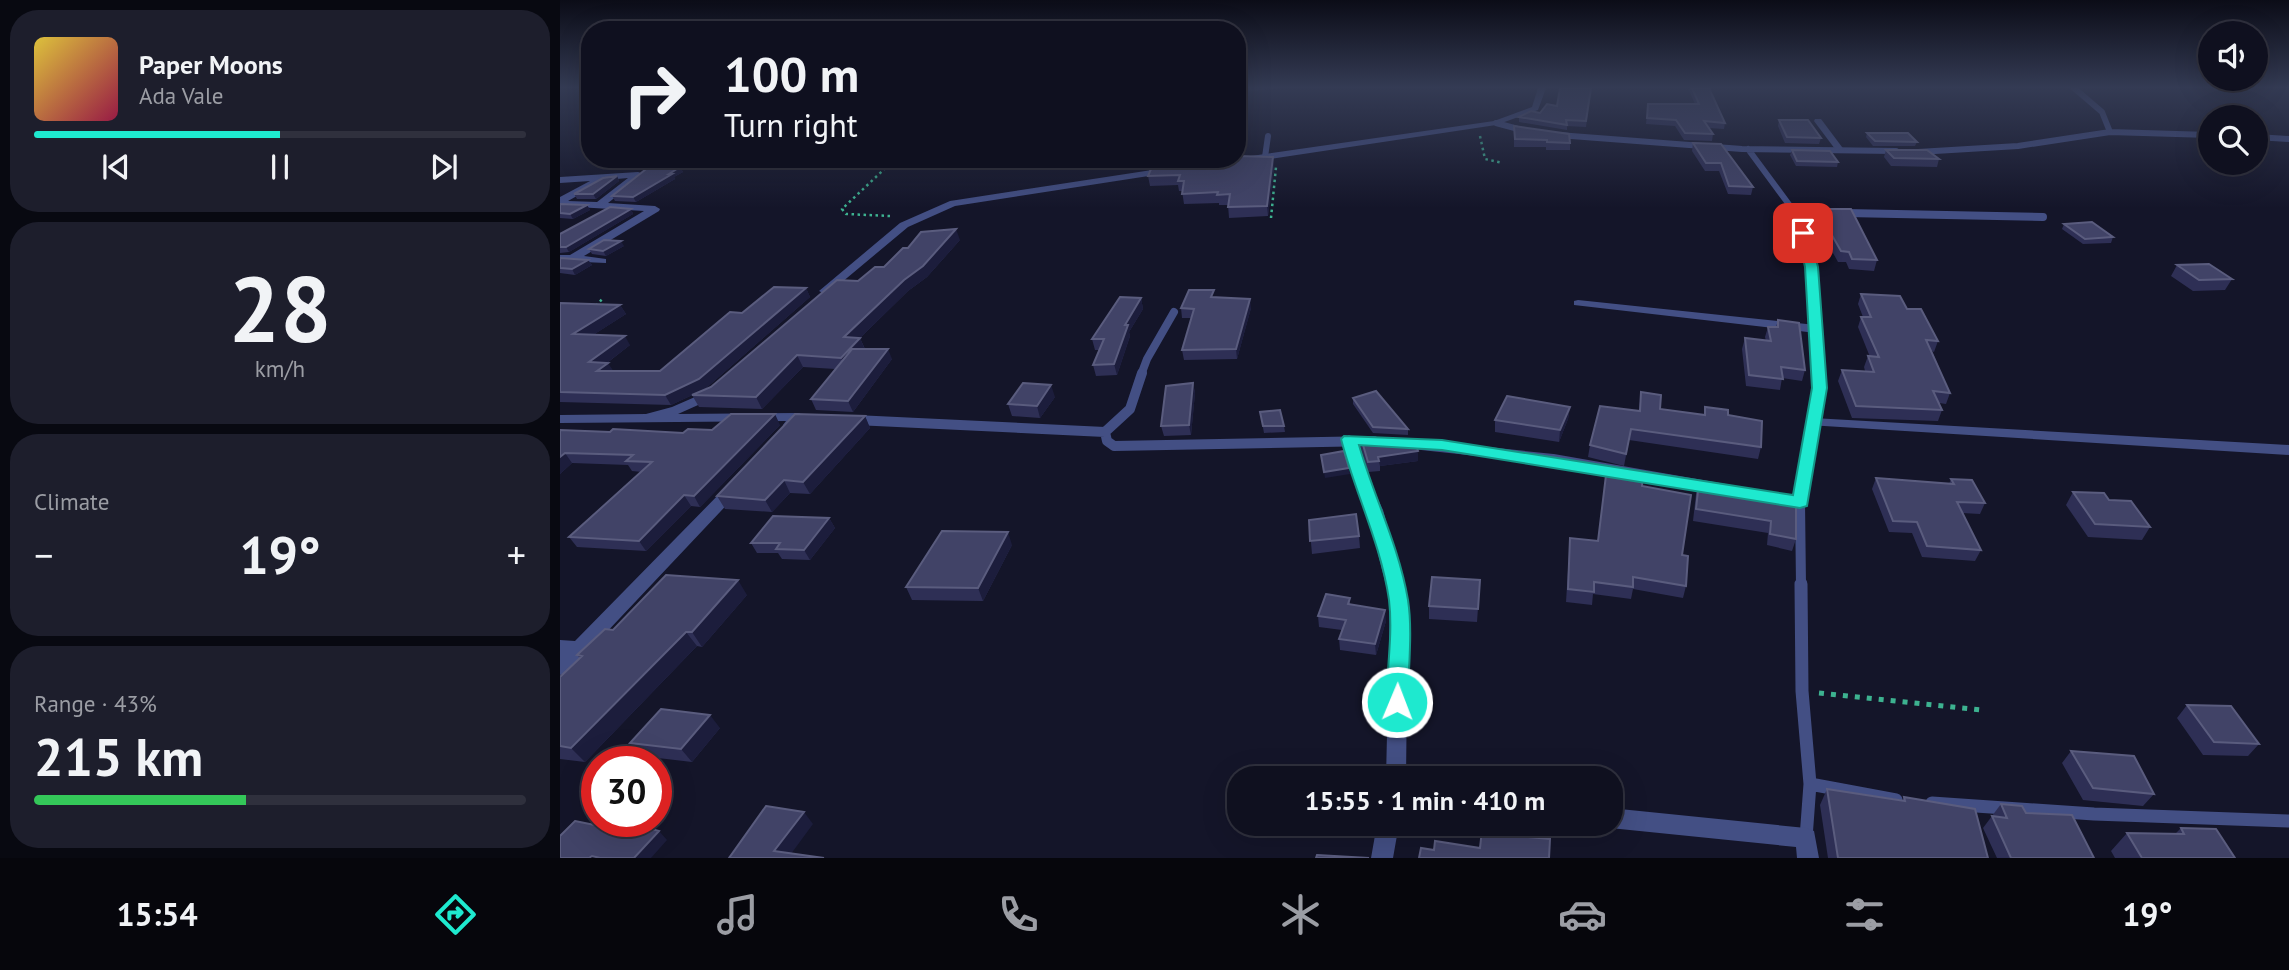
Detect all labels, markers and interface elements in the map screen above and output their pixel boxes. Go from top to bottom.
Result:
map controls [2198,21,2268,175]
button: sound [2198,21,2268,91]
text: 100 m [724,42,859,106]
text: Paper Moons [139,48,283,81]
icon: right [609,49,700,140]
text: Ada Vale [139,81,223,110]
text: Turn right [724,104,858,146]
button: search [2198,105,2268,175]
icon: previous [97,148,135,186]
icon: pause [261,148,299,186]
icon: next [425,148,463,186]
pin [1773,203,1833,263]
icon: arrive [1784,214,1822,252]
text: 28 [228,249,332,367]
text: km/h [255,354,305,383]
text: Climate [34,487,109,516]
text: 19° [239,521,321,588]
text: − [34,530,53,579]
text: + [507,530,526,579]
position arrow [1360,665,1434,739]
text: Range · 43% [34,689,157,718]
text: 215 km [34,723,203,790]
speed limit sign: 30 [581,746,672,837]
text: 15:55 · 1 min · 410 m [1305,784,1545,817]
icon: directions [431,890,480,939]
icon: music [713,890,762,939]
icon: phone [994,890,1043,939]
icon: climate [1276,890,1325,939]
icon: car [1558,890,1607,939]
icon: filters [1840,890,1889,939]
text: 15:54 [116,893,198,935]
text: 19° [2122,893,2173,935]

